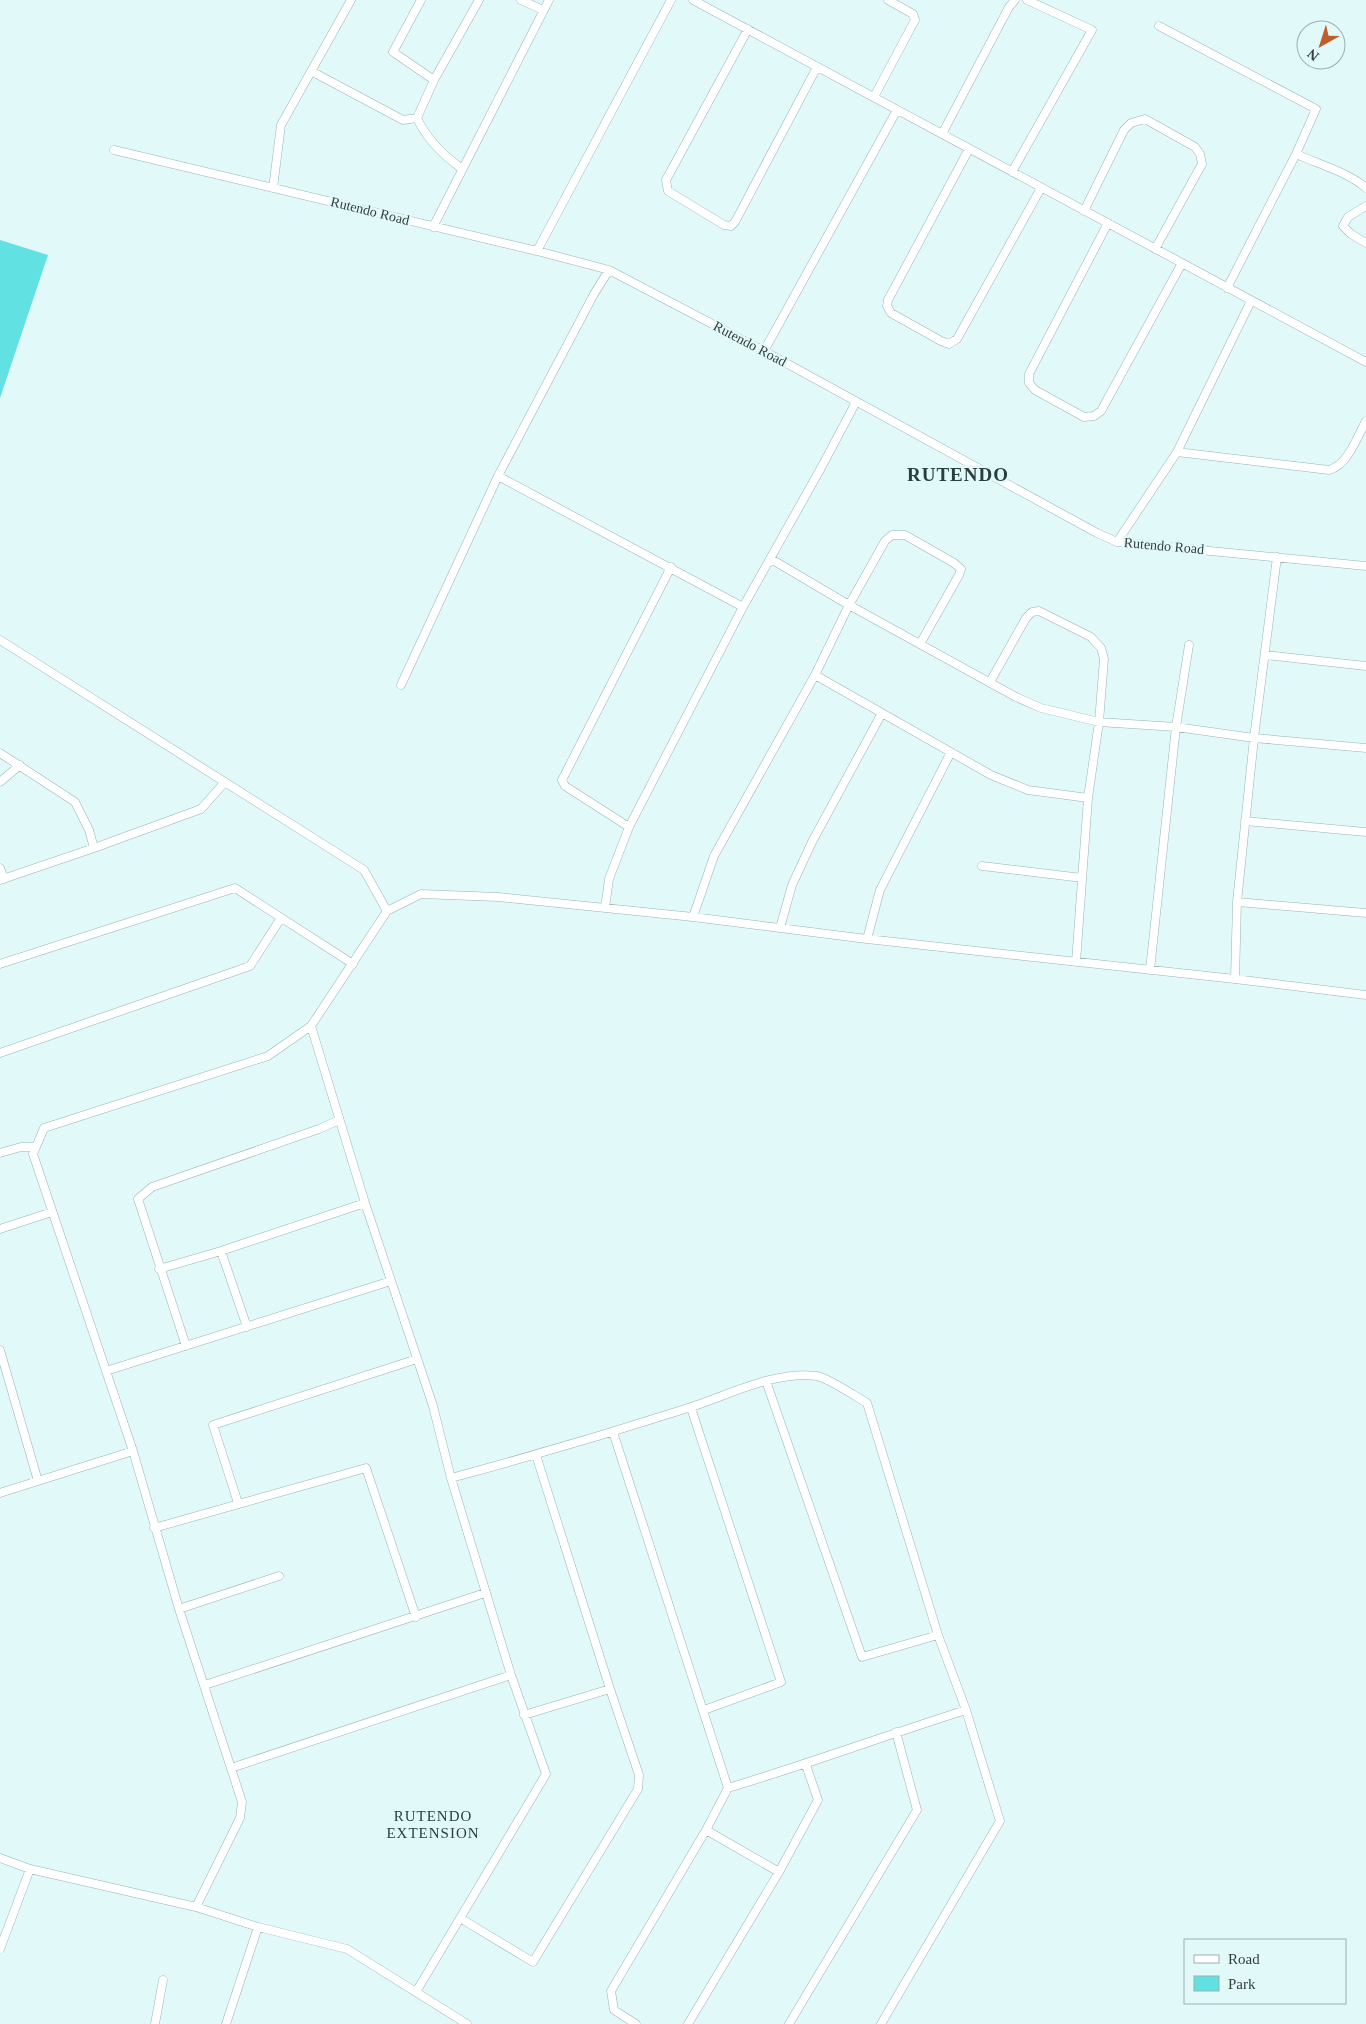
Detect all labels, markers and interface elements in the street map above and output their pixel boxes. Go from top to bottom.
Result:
north arrow [1296,20,1346,70]
text: N [1304,46,1322,64]
street label: Rutendo Road [329,194,411,228]
street label: Rutendo Road [711,318,789,370]
district label: RUTENDO [907,464,1009,485]
street label: Rutendo Road [1123,535,1205,557]
district label: RUTENDO EXTENSION [386,1808,480,1841]
legend [1184,1939,1346,2004]
text: Road [1228,1951,1260,1967]
text: Park [1228,1976,1256,1992]

